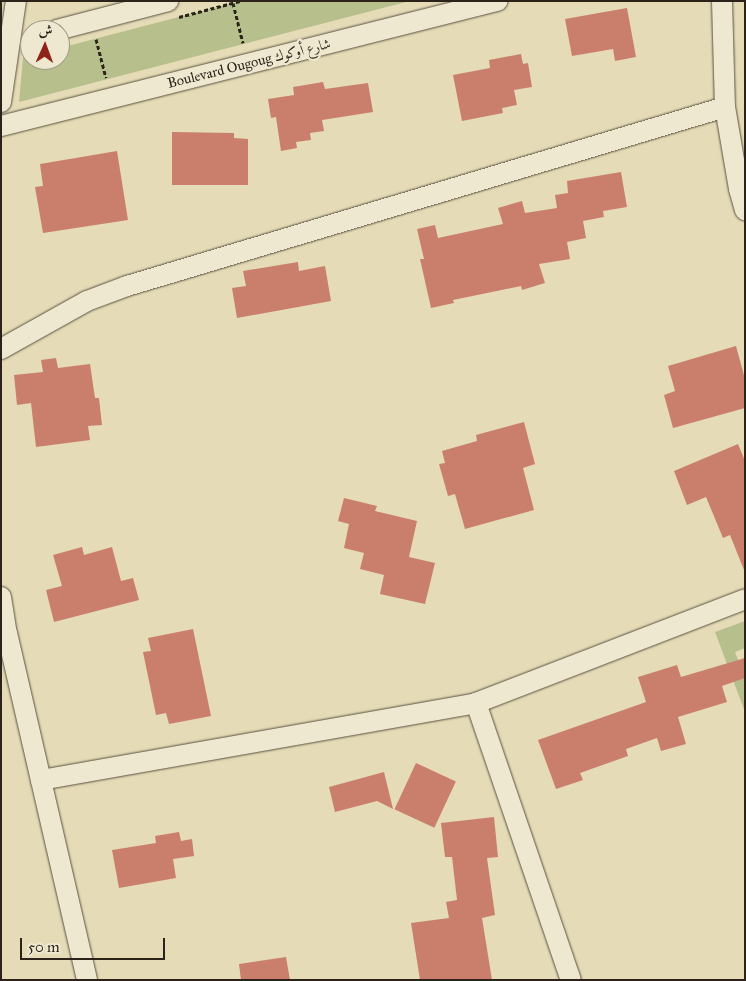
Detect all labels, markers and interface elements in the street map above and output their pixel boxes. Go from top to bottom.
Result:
north arrow [20,20,70,70]
text: ش [38,22,53,39]
street label: Boulevard Ougoug شارع أوكوك [166,36,332,92]
scale bar [22,928,168,960]
text: 50 m [28,938,60,956]

